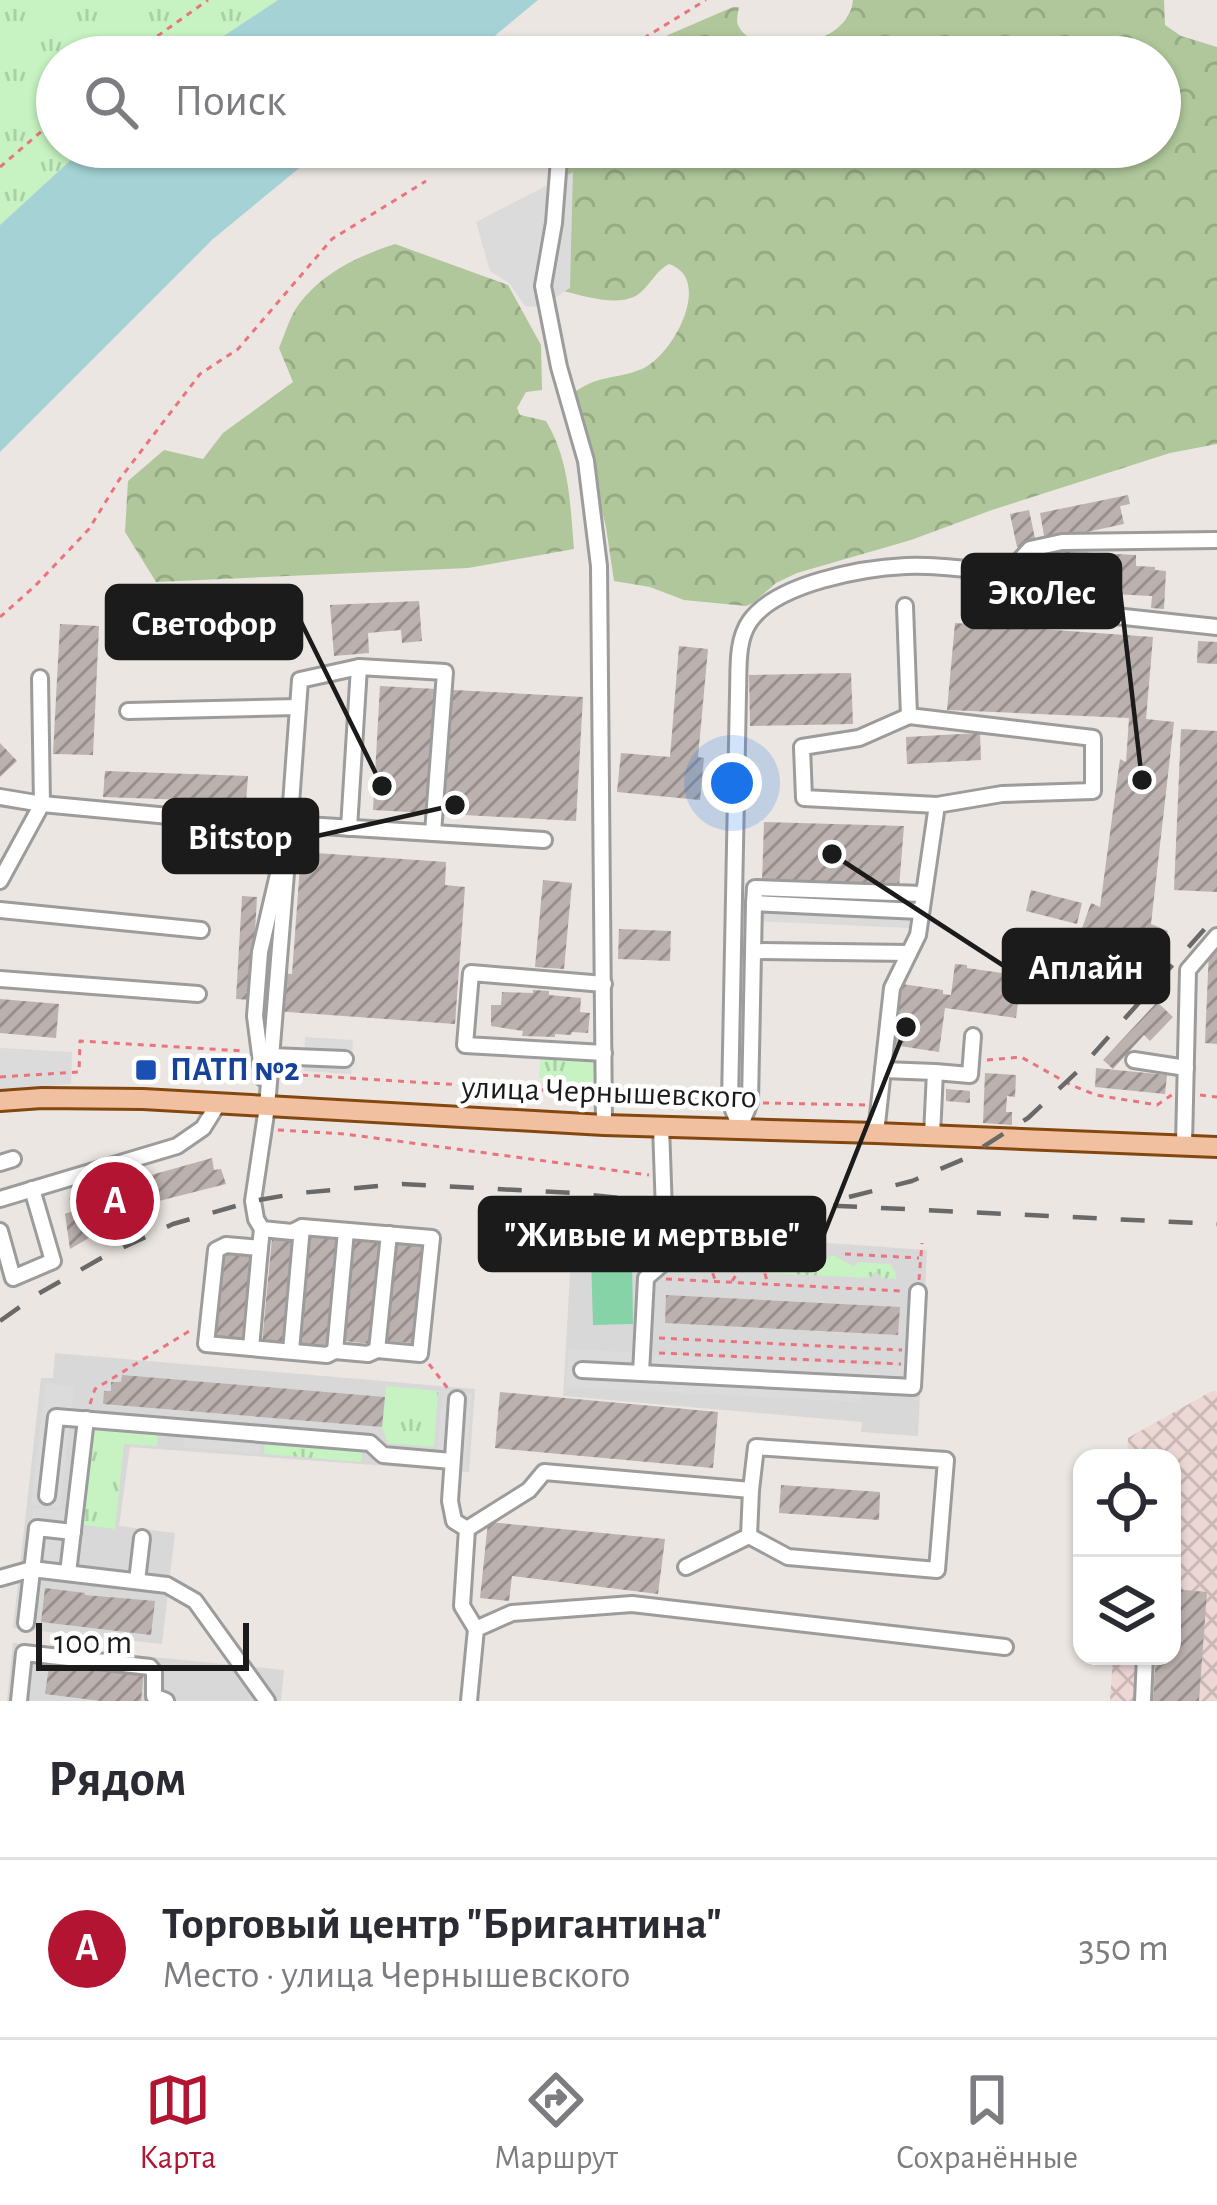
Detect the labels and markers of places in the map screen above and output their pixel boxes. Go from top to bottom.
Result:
callout: ЭкоЛес [963,555,1120,627]
callout: Светофор [107,586,301,658]
callout: Bitstop [164,800,317,872]
callout: Аплайн [1004,930,1168,1002]
place label: ПАТП №2 [170,1054,299,1087]
marker: ПАТП №2 [133,1057,159,1083]
pin: A [76,1156,154,1246]
callout: "Живые и мертвые" [480,1198,824,1270]

